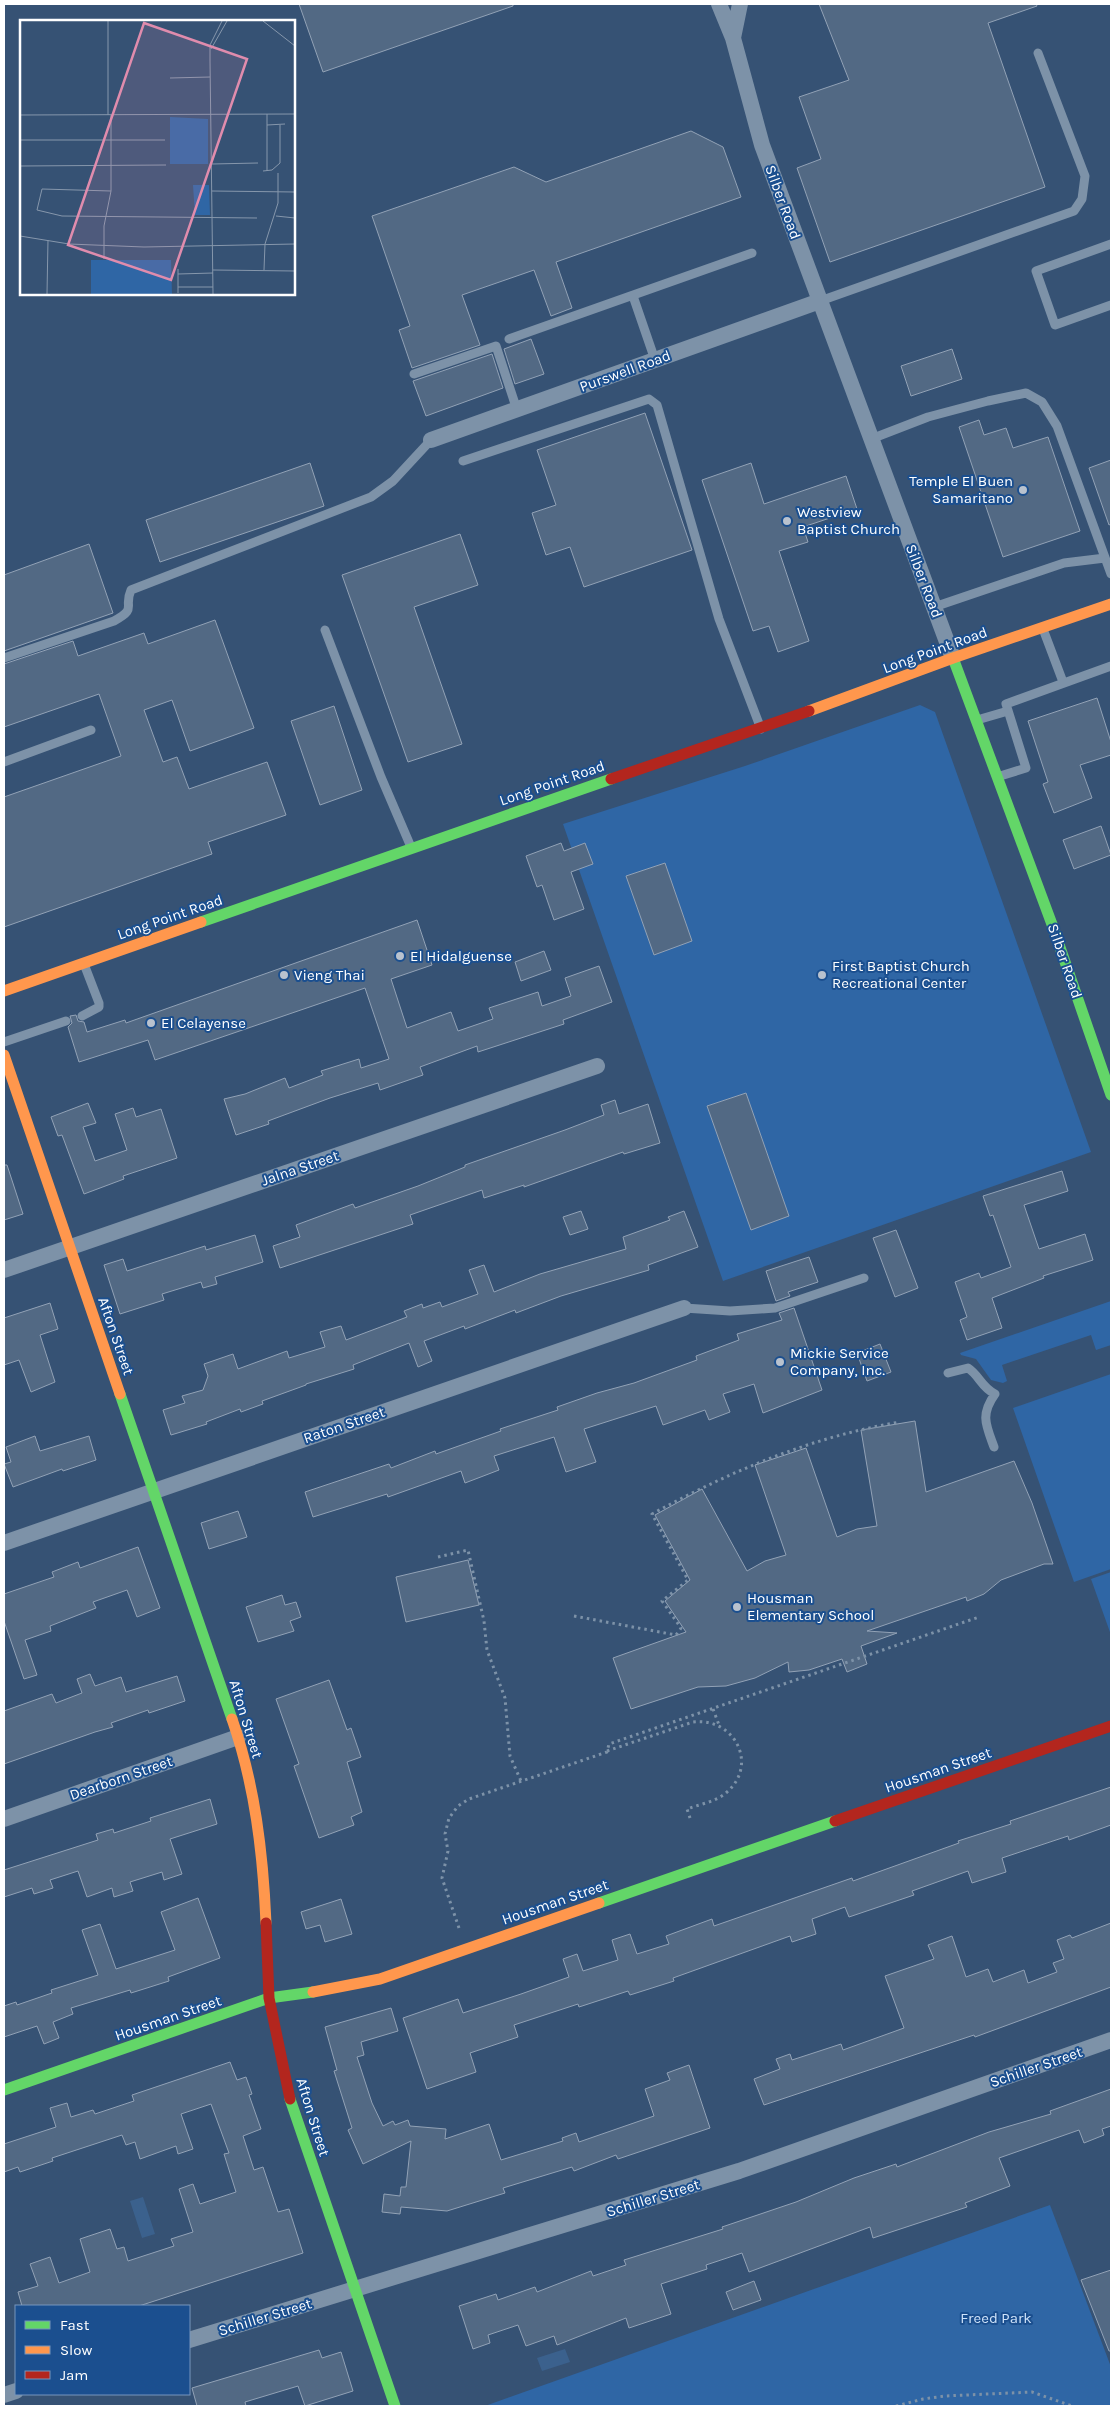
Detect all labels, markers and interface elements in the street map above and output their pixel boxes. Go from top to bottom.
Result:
inset map [20,20,295,295]
street label: Silber Road [761,162,805,242]
street label: Purswell Road [577,346,673,396]
place label: Temple El Buen Samaritano [909,472,1013,507]
marker: Temple El Buen Samaritano [1017,484,1029,496]
place label: Westview Baptist Church [797,503,900,538]
marker: Westview Baptist Church [781,515,793,527]
street label: Silber Road [902,541,946,621]
street label: Long Point Road [880,623,990,677]
street label: Long Point Road [497,757,607,809]
street label: Long Point Road [115,891,225,943]
street label: Silber Road [1044,921,1086,1001]
place label: El Hidalguense [410,947,512,965]
marker: El Hidalguense [394,950,406,962]
place label: First Baptist Church Recreational Center [832,957,970,992]
place label: Vieng Thai [294,966,365,984]
marker: Vieng Thai [278,969,290,981]
marker: First Baptist Church Recreational Center [816,969,828,981]
place label: El Celayense [161,1014,246,1032]
marker: El Celayense [145,1017,157,1029]
street label: Jalna Street [259,1146,341,1190]
street label: Afton Street [94,1295,138,1378]
place label: Mickie Service Company, Inc. [790,1344,889,1379]
marker: Mickie Service Company, Inc. [774,1356,786,1368]
street label: Raton Street [301,1403,387,1447]
place label: Housman Elementary School [747,1589,874,1624]
marker: Housman Elementary School [731,1601,743,1613]
street label: Afton Street [226,1678,267,1761]
street label: Housman Street [882,1743,994,1797]
street label: Dearborn Street [67,1752,175,1804]
street label: Housman Street [499,1875,611,1929]
street label: Housman Street [112,1991,224,2045]
street label: Schiller Street [987,2043,1085,2091]
street label: Afton Street [293,2076,334,2159]
street label: Schiller Street [604,2175,702,2221]
street label: Schiller Street [216,2294,314,2340]
legend [15,2305,190,2395]
park label: Freed Park [960,2309,1032,2327]
text: Fast [60,2316,90,2334]
text: Slow [60,2341,92,2359]
text: Jam [60,2366,88,2384]

